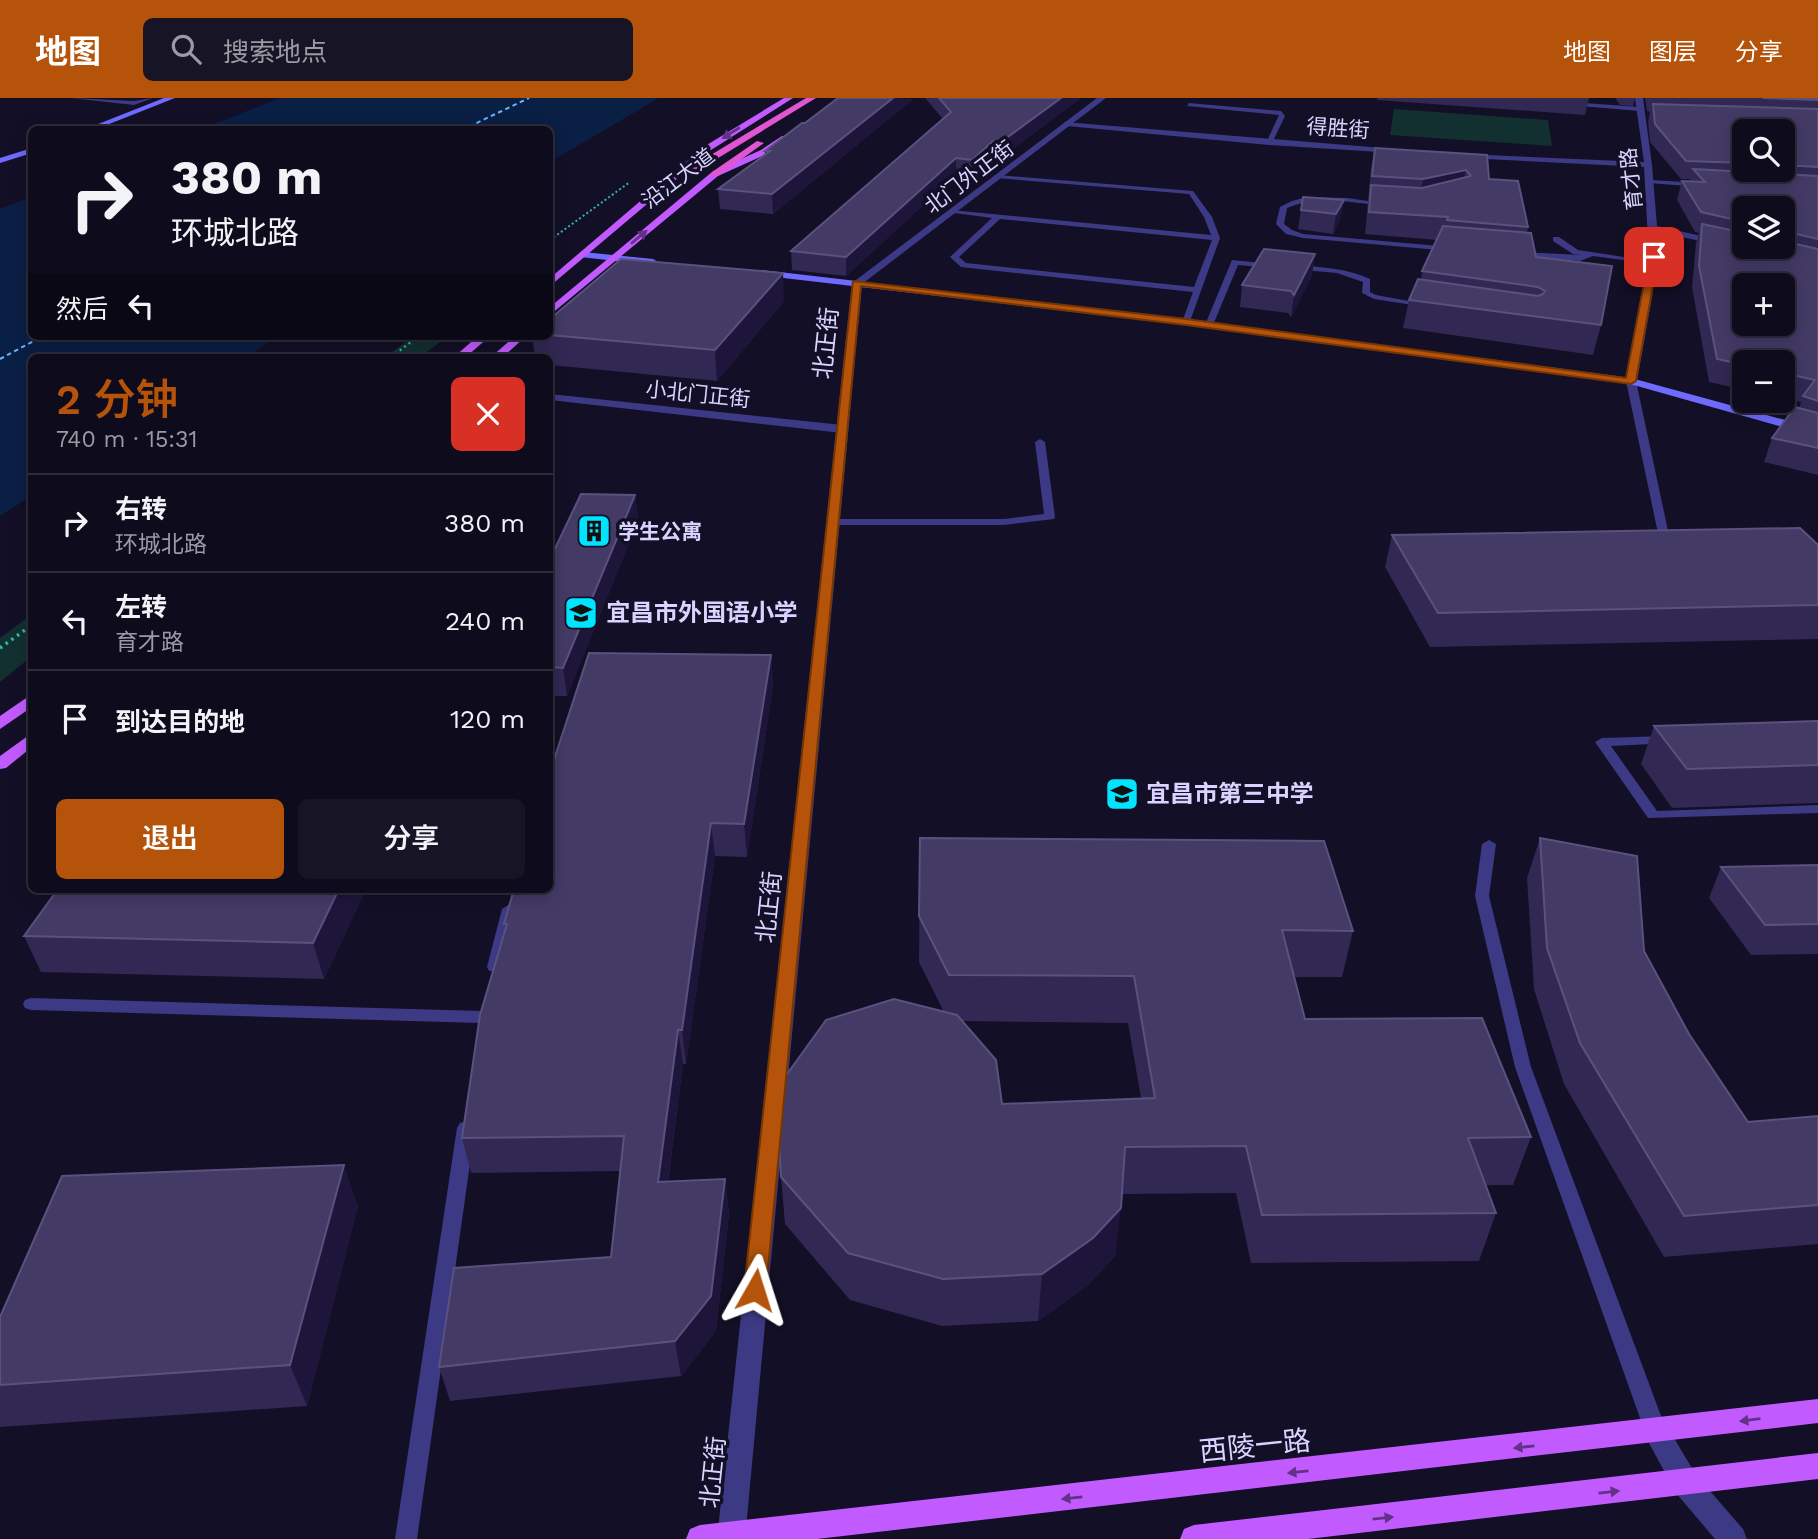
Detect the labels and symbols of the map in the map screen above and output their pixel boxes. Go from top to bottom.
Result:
street label: 得胜街 [1306,113,1370,143]
one-way arrow [721,127,740,140]
street label: 北门外正街 [920,135,1018,219]
street label: 沿江大道 [637,143,719,213]
street label: 育才路 [1615,146,1647,212]
pin [1624,227,1684,287]
one-way arrow [630,229,648,244]
street label: 北正街 [808,306,844,380]
street label: 小北门正街 [644,376,752,412]
building icon: 学生公寓 [575,512,613,550]
place label: 学生公寓 [618,519,702,544]
school or university icon: 宜昌市外国语小学 [562,594,600,632]
place label: 宜昌市外国语小学 [606,599,798,627]
school or university icon: 宜昌市第三中学 [1103,775,1141,813]
place label: 宜昌市第三中学 [1146,780,1314,808]
street label: 北正街 [751,870,787,944]
position arrow [718,1253,792,1327]
one-way arrow [1739,1415,1761,1426]
street label: 西陵一路 [1198,1424,1312,1468]
street label: 北正街 [695,1435,731,1509]
one-way arrow [1513,1441,1535,1452]
one-way arrow [1287,1467,1309,1478]
one-way arrow [1599,1487,1621,1498]
one-way arrow [1061,1493,1083,1504]
one-way arrow [1372,1512,1394,1523]

